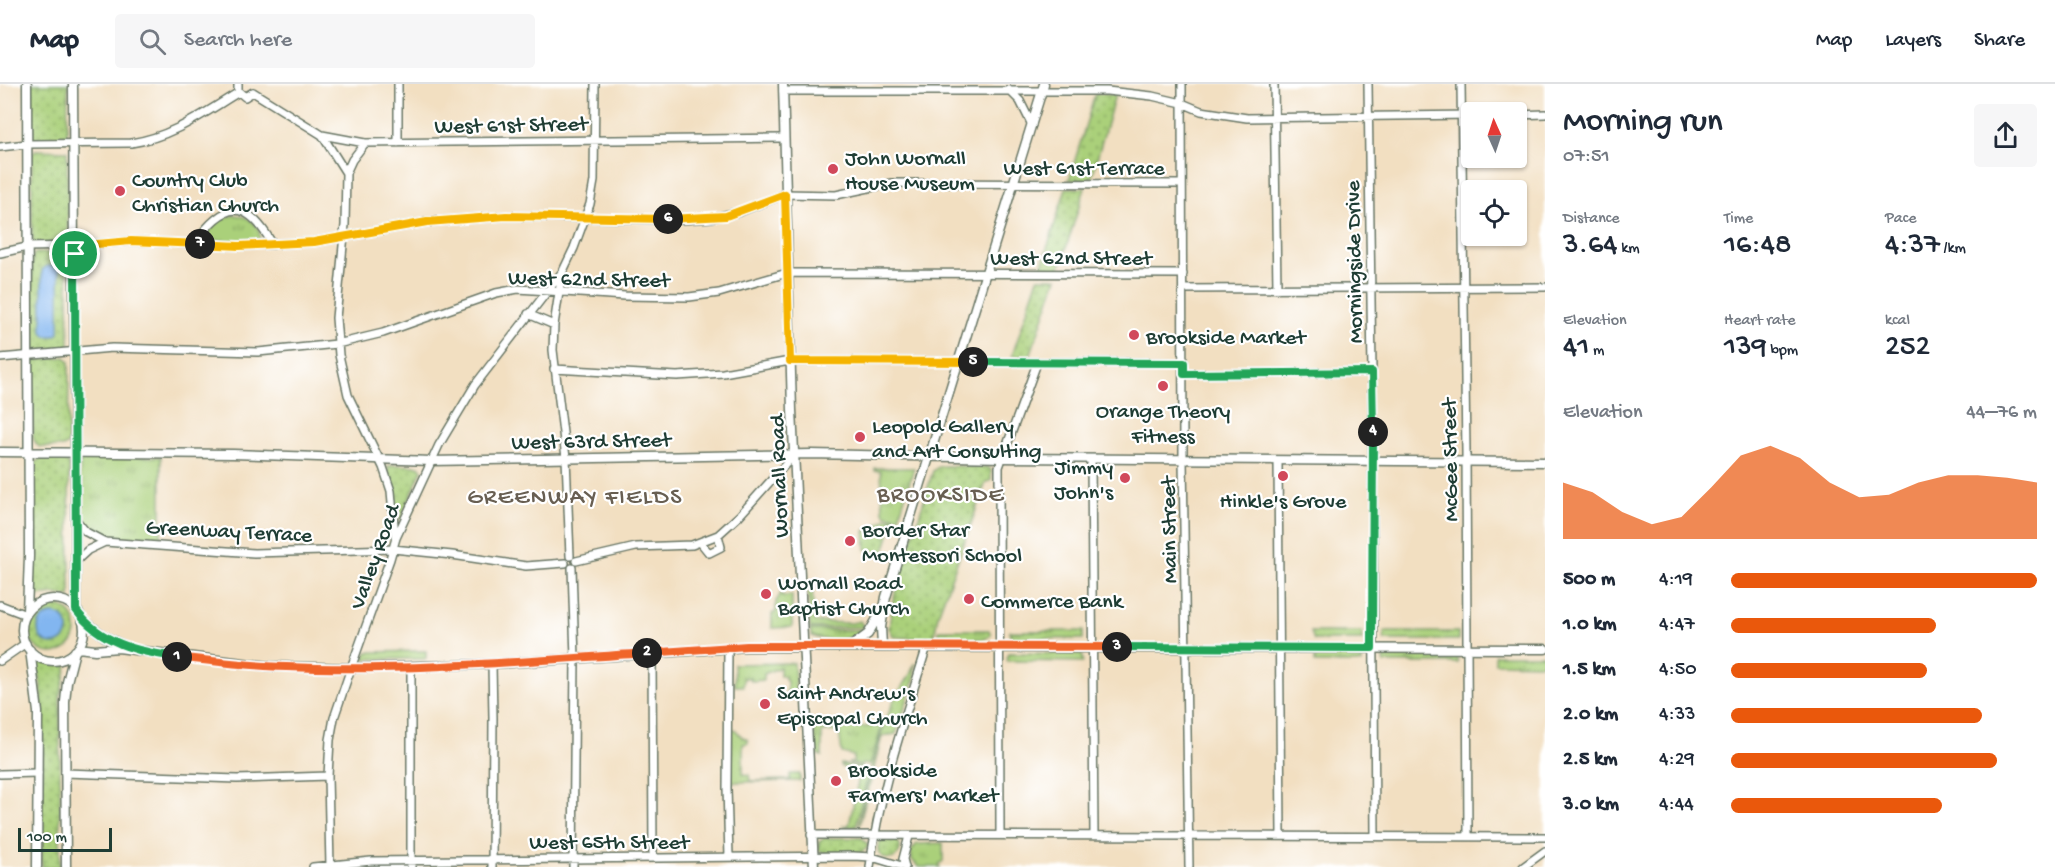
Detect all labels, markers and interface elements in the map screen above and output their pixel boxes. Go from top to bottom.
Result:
search box [115,14,535,68]
text: Map [30,25,79,58]
icon: search [136,25,169,58]
text: Search here [184,28,292,54]
text: Map [1816,29,1852,54]
text: Layers [1885,29,1941,54]
text: Share [1974,29,2025,54]
north arrow [1461,102,1527,168]
map controls [1461,102,1527,246]
text: Morning run [1563,104,1723,142]
button: share [1974,104,2037,167]
street label: West 61st Street [434,113,590,141]
text: 07:51 [1563,146,1610,169]
place label: John Wornall House Museum [845,147,975,198]
street label: West 61st Terrace [1003,157,1165,183]
marker: John Wornall House Museum [826,162,840,176]
place label: Country Club Christian Church [132,169,279,220]
street label: Morningside Drive [1342,180,1370,344]
button: locate [1461,180,1527,246]
marker: Country Club Christian Church [113,184,127,198]
pin: 6 [653,204,683,234]
text: 6 [664,209,672,228]
text: Distance [1563,210,1620,229]
text: Time [1724,210,1753,229]
text: Pace [1885,210,1916,229]
pin [49,228,100,279]
pin: 7 [185,229,215,259]
text: 3.64 [1563,229,1617,264]
text: 16:48 [1724,229,1791,264]
text: 4:37 [1885,229,1940,264]
text: 7 [196,234,204,253]
icon: arrive [58,237,91,270]
text: km [1617,240,1640,259]
text: /km [1940,240,1966,259]
street label: West 62nd Street [990,247,1154,273]
street label: West 62nd Street [508,267,672,295]
text: Elevation [1563,312,1627,331]
text: Heart rate [1724,312,1796,331]
text: kcal [1885,312,1910,331]
place label: Brookside Market [1145,326,1307,352]
marker: Brookside Market [1127,328,1141,342]
text: 41 [1563,331,1589,366]
text: 139 [1724,331,1767,366]
text: 252 [1885,331,1930,366]
text: m [1589,342,1604,361]
text: bpm [1767,342,1798,361]
pin: 5 [958,347,988,377]
text: 5 [969,352,977,371]
marker: Orange Theory Fitness [1156,379,1170,393]
street label: McGee Street [1438,396,1466,522]
place label: Orange Theory Fitness [1096,400,1230,451]
text: Elevation [1563,402,1643,425]
text: 44–76 m [1966,402,2037,425]
street label: Wornall Road [766,412,796,538]
place label: Leopold Gallery and Art Consulting [872,415,1042,466]
pin: 4 [1358,417,1388,447]
text: 4 [1369,422,1377,441]
street label: West 63rd Street [511,429,673,457]
marker: Leopold Gallery and Art Consulting [853,430,867,444]
place label: Jimmy John's [1054,456,1114,507]
marker: Hinkle's Grove [1276,469,1290,483]
marker: Jimmy John's [1118,471,1132,485]
street label: Main Street [1157,474,1185,583]
district label: BROOKSIDE [876,482,1005,511]
district label: GREENWAY FIELDS [467,484,683,513]
place label: Hinkle's Grove [1220,490,1347,516]
street label: Valley Road [345,499,408,614]
street label: Greenway Terrace [145,516,313,550]
place label: Border Star Montessori School [861,519,1022,570]
marker: Border Star Montessori School [843,534,857,548]
text: 500 m [1563,569,1615,592]
text: 4:19 [1659,569,1693,592]
place label: Wornall Road Baptist Church [777,572,910,623]
marker: Wornall Road Baptist Church [759,587,773,601]
place label: Commerce Bank [981,590,1125,616]
marker: Commerce Bank [962,592,976,606]
text: 1.0 km [1563,614,1617,637]
text: 4:47 [1659,614,1695,637]
pin: 3 [1102,632,1132,662]
text: 3 [1113,637,1121,656]
pin: 2 [632,638,662,668]
pin: 1 [162,642,192,672]
text: 2 [643,643,651,662]
text: 1 [174,647,180,666]
text: 1.5 km [1563,659,1616,682]
text: 4:50 [1659,659,1697,682]
place label: Saint Andrew's Episcopal Church [777,682,928,733]
marker: Saint Andrew's Episcopal Church [758,697,772,711]
text: 2.0 km [1563,704,1618,727]
text: 4:33 [1659,704,1696,727]
text: 2.5 km [1563,749,1617,772]
text: 4:29 [1659,749,1695,772]
place label: Brookside Farmers' Market [847,759,1000,810]
marker: Brookside Farmers' Market [829,774,843,788]
text: 3.0 km [1563,794,1619,817]
text: 4:44 [1659,794,1694,817]
scale bar [18,825,112,852]
text: 100 m [27,829,67,848]
street label: West 65th Street [529,831,691,857]

